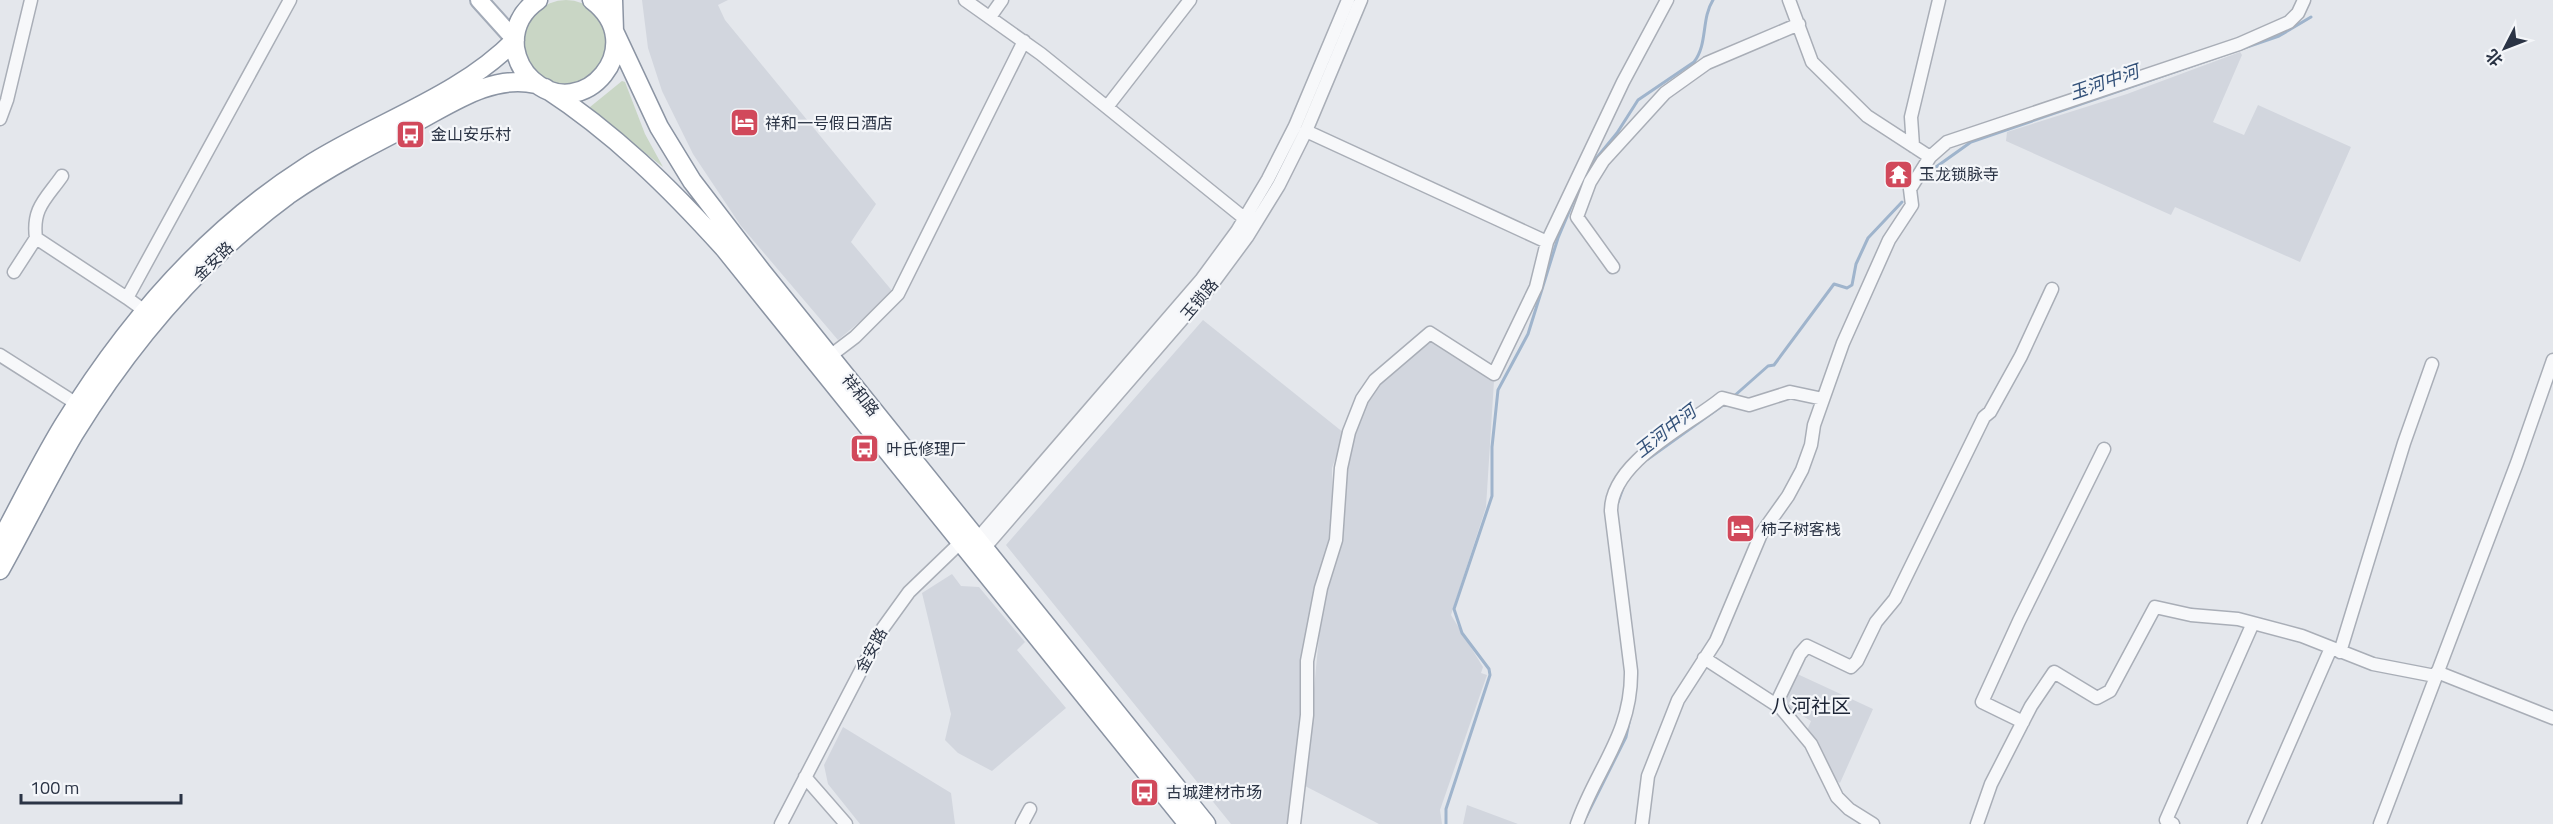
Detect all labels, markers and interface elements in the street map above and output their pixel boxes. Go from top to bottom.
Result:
north arrow [2475,18,2535,78]
text: 北 [2480,44,2508,72]
water label: 玉河中河 [2066,57,2145,106]
hotel icon: 祥和一号假日酒店 [728,107,760,139]
place label: 祥和一号假日酒店 [765,111,893,135]
bus stop icon: 金山安乐村 [394,118,426,150]
place label: 金山安乐村 [431,122,511,146]
temple icon: 玉龙锁脉寺 [1882,158,1914,190]
place label: 玉龙锁脉寺 [1919,162,1999,186]
street label: 金安路 [187,236,239,286]
street label: 玉锁路 [1174,273,1224,325]
street label: 祥和路 [837,369,885,421]
water label: 玉河中河 [1628,396,1704,464]
bus stop icon: 叶氏修理厂 [849,433,881,465]
place label: 叶氏修理厂 [886,437,966,461]
hotel icon: 柿子树客栈 [1724,513,1756,545]
place label: 柿子树客栈 [1761,517,1841,541]
street label: 金安路 [849,623,893,677]
district label: 八河社区 [1771,690,1851,721]
scale bar [21,767,182,805]
text: 100 m [30,774,79,801]
bus stop icon: 古城建材市场 [1129,776,1161,808]
place label: 古城建材市场 [1166,780,1262,804]

